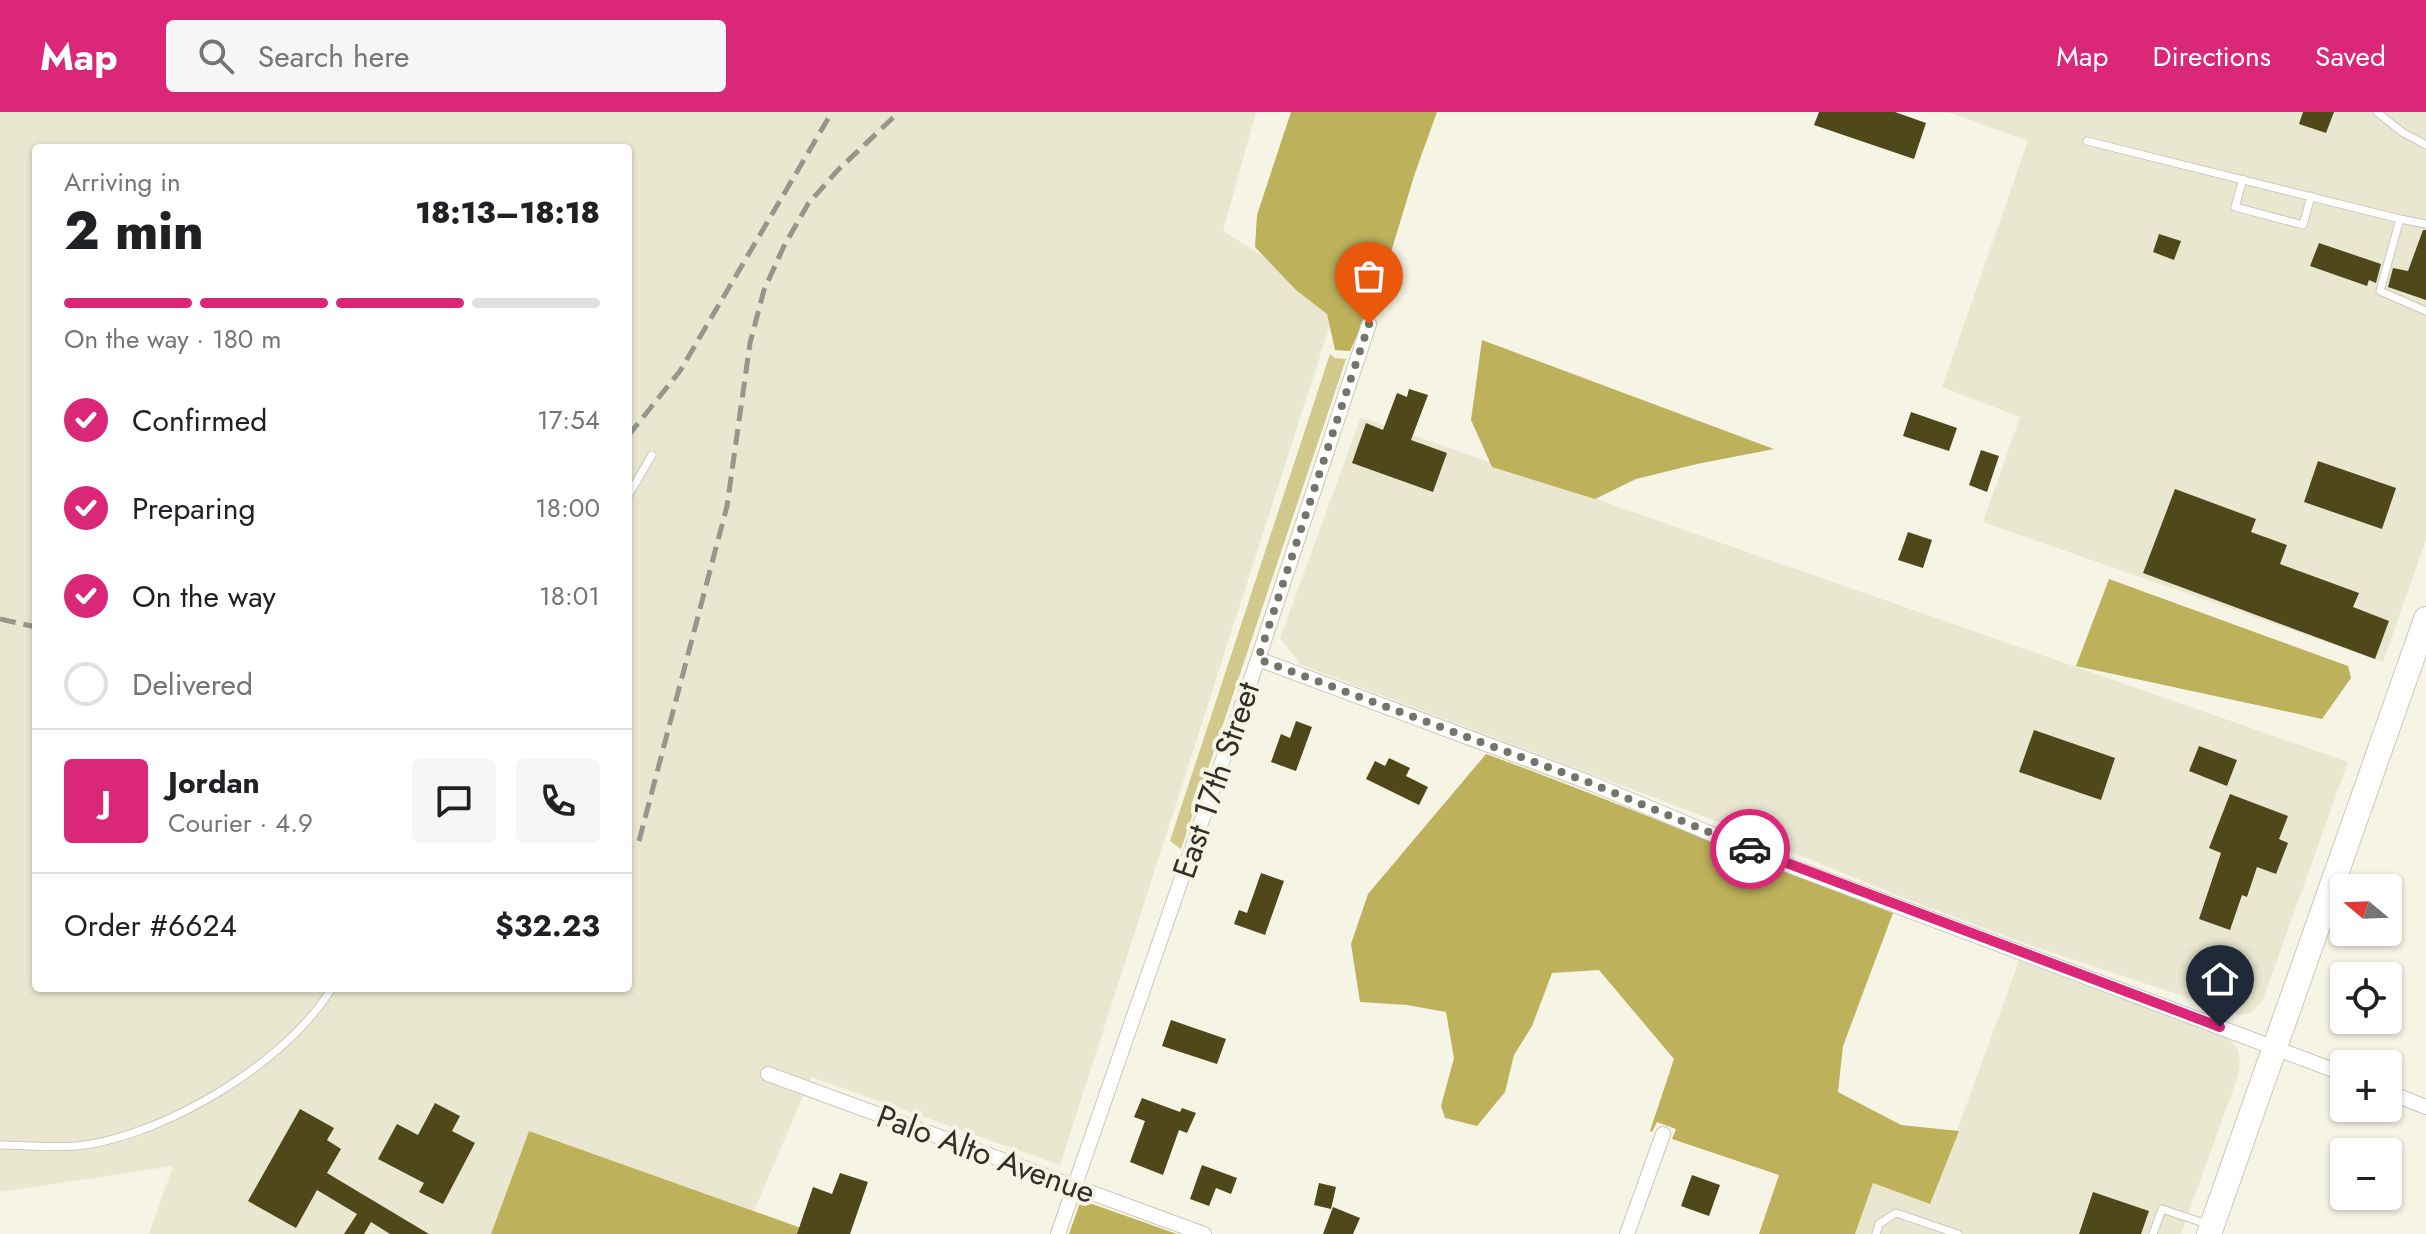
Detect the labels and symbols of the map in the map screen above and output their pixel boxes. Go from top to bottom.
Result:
pin [1335,242,1403,324]
street label: East 17th Street [1161,675,1271,884]
courier [1710,809,1790,889]
north arrow [2330,874,2402,946]
pin [2186,945,2254,1027]
street label: Palo Alto Avenue [870,1093,1102,1215]

